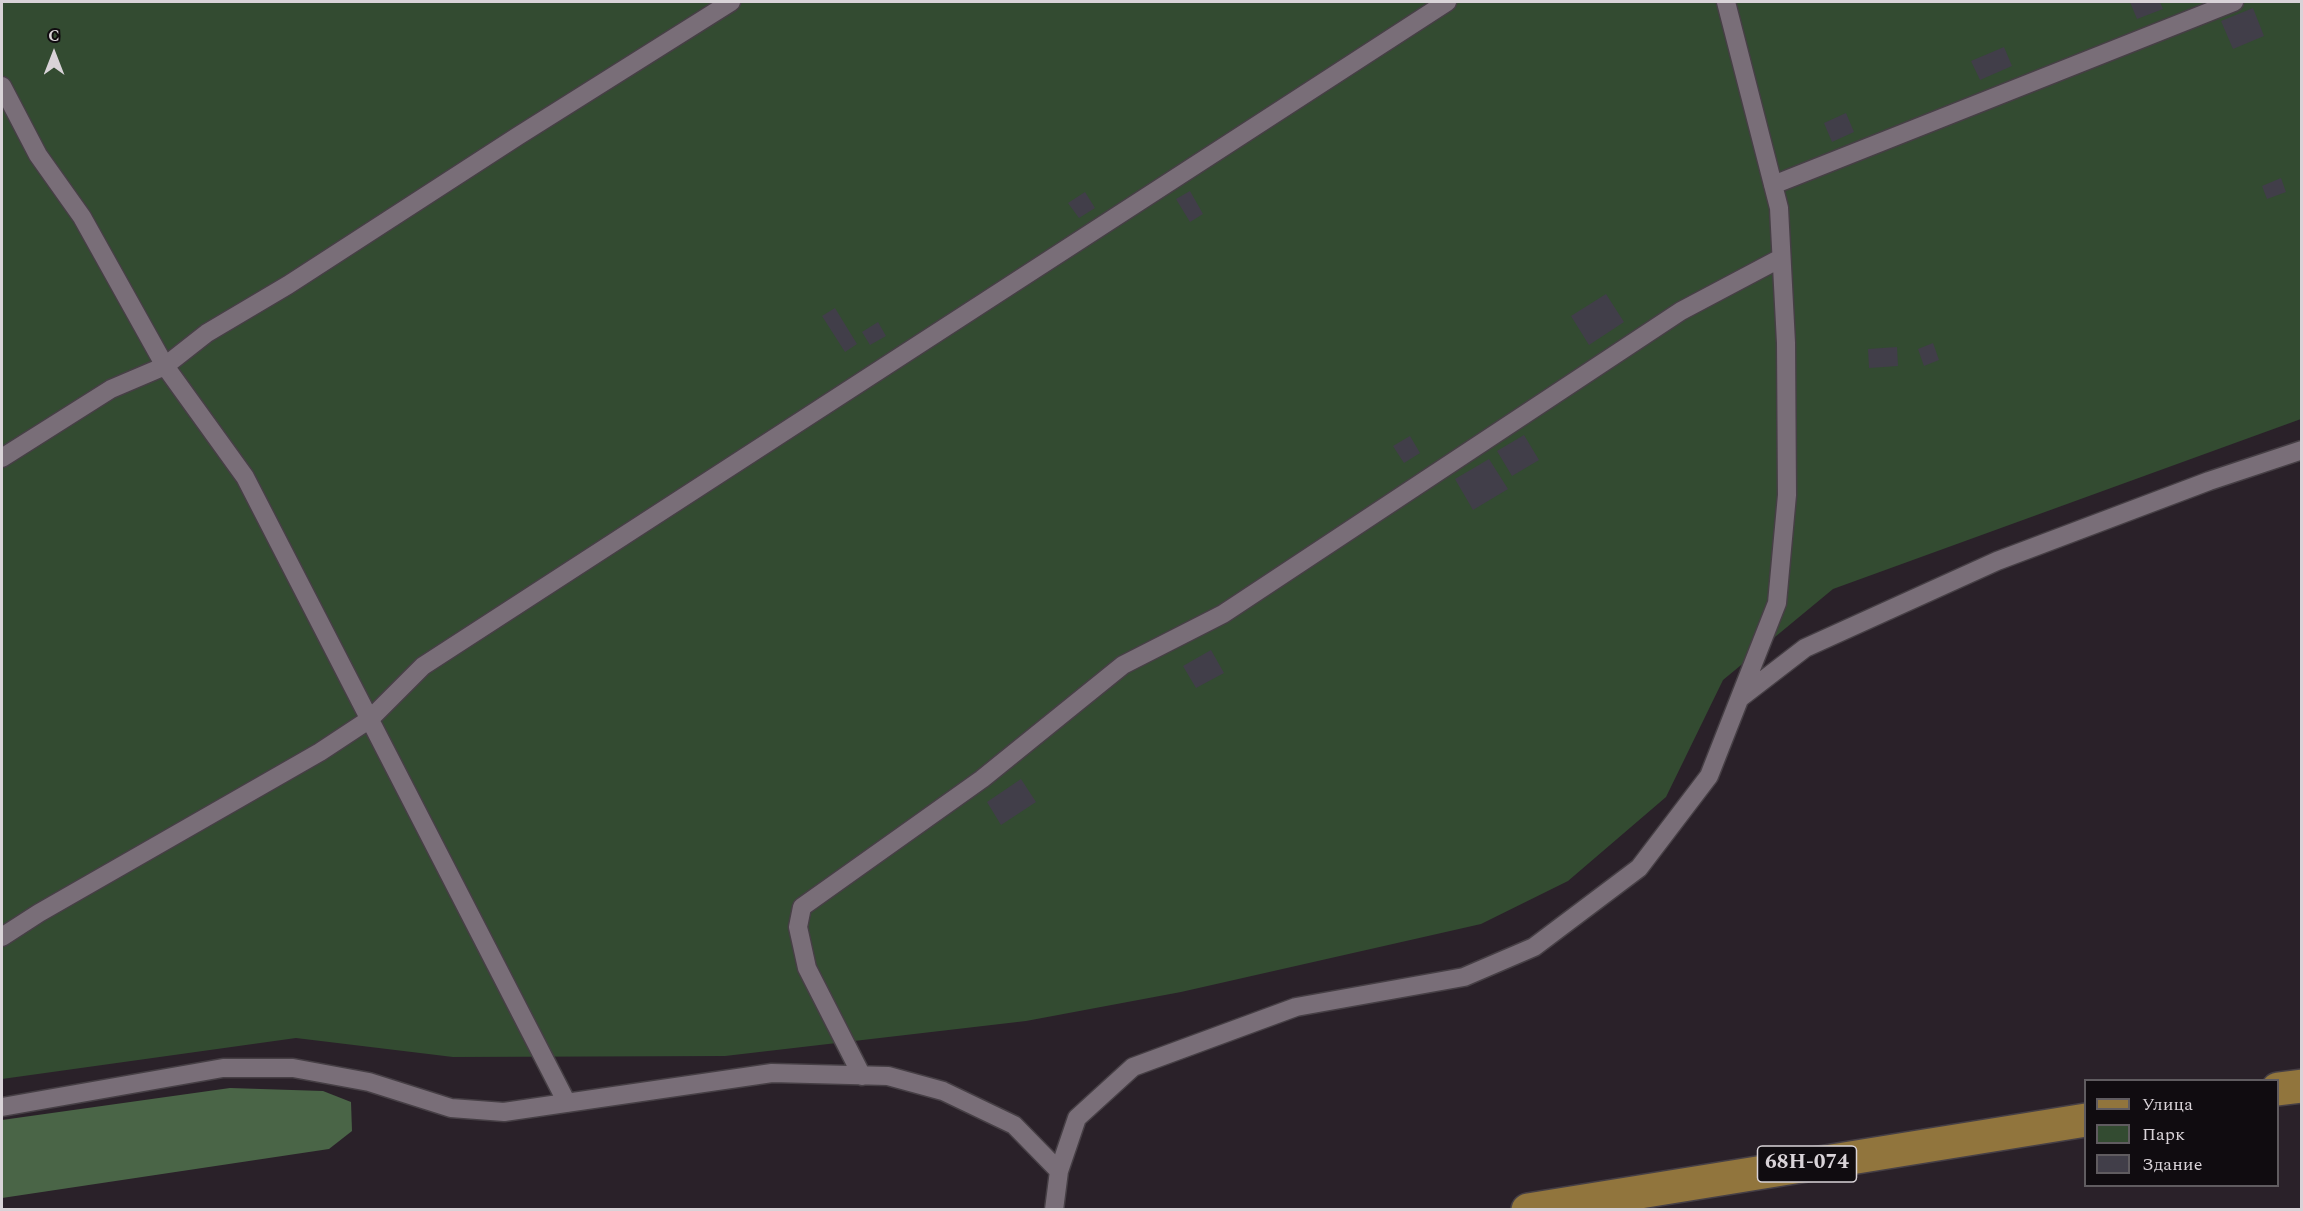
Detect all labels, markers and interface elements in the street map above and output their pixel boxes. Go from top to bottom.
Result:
north arrow [24,24,84,84]
text: С [48,24,60,48]
legend [2084,1079,2279,1187]
text: Улица [2142,1091,2193,1118]
text: Парк [2142,1121,2185,1148]
road number: 68Н-074 [1758,1146,1856,1182]
text: Здание [2142,1151,2202,1178]

